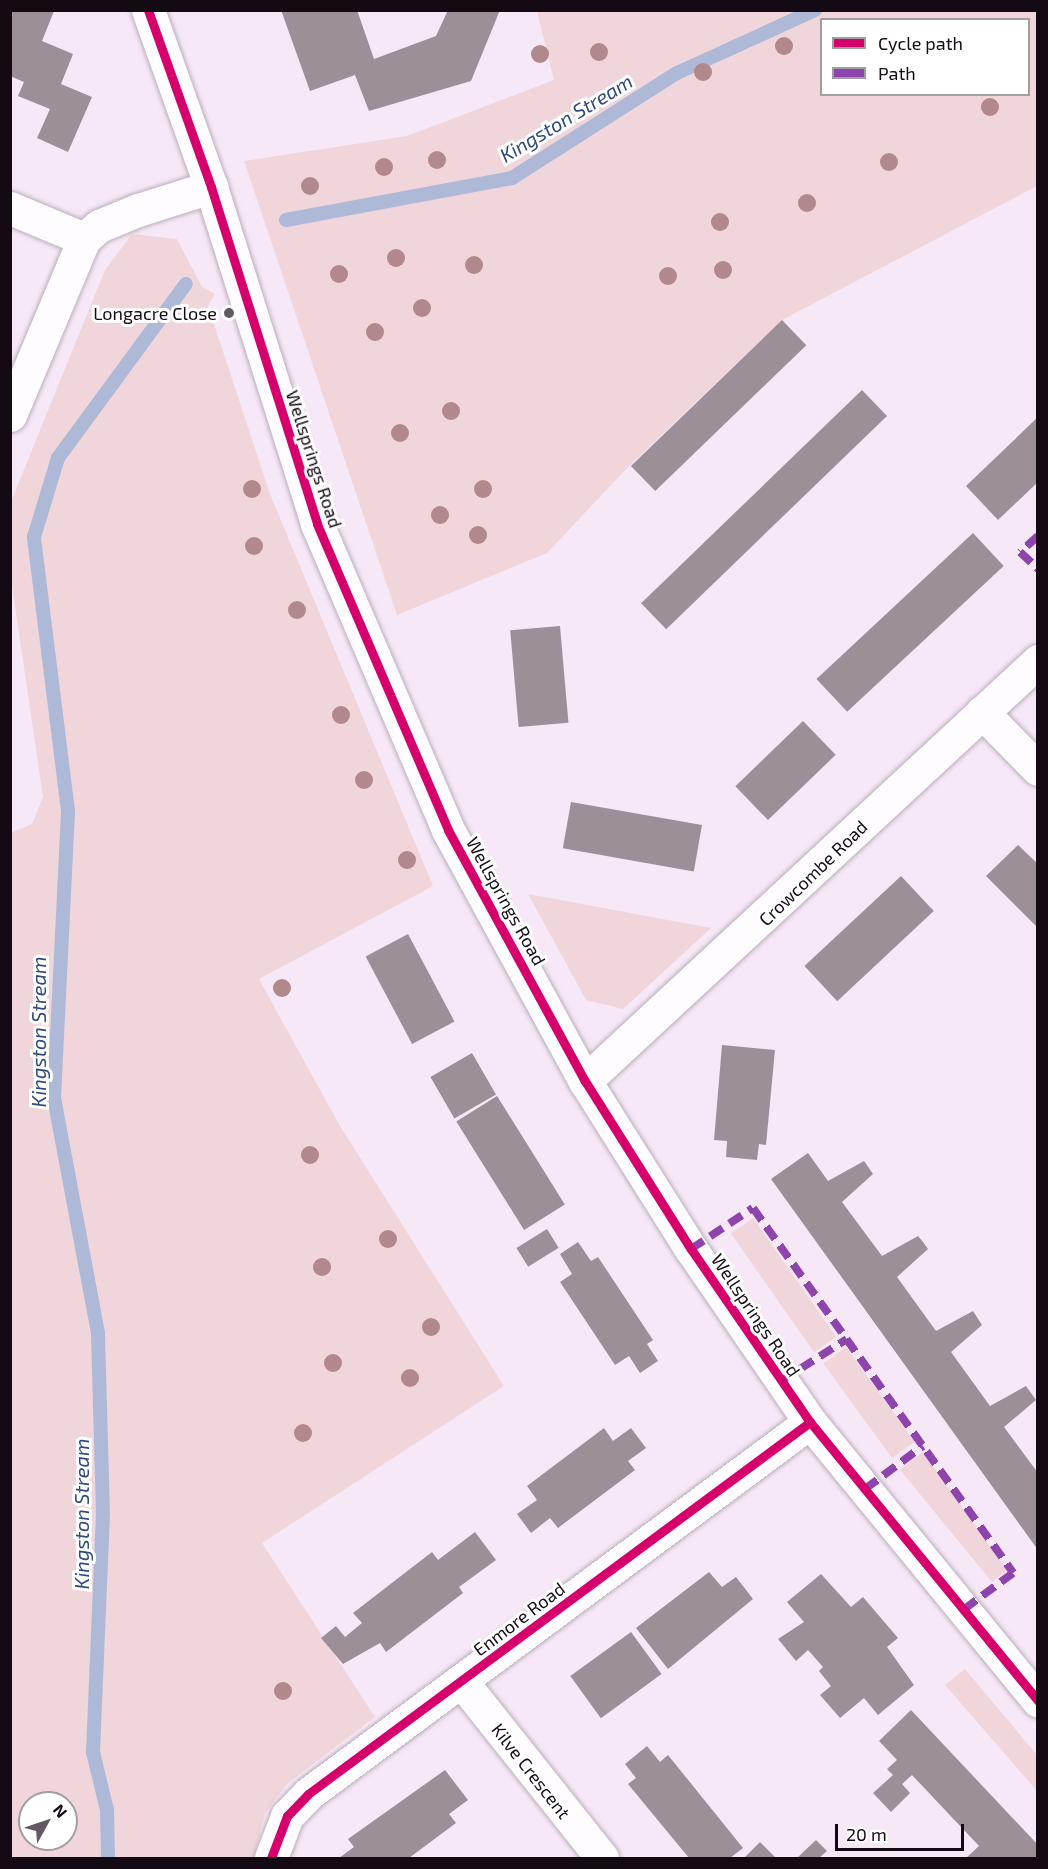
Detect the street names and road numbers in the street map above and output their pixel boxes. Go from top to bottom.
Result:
street label: Wellsprings Road [282,387,346,531]
street label: Crowcombe Road [754,816,872,930]
street label: Wellsprings Road [462,833,550,969]
street label: Wellsprings Road [707,1249,805,1381]
street label: Enmore Road [469,1578,569,1660]
street label: Kilve Crescent [487,1719,575,1823]

